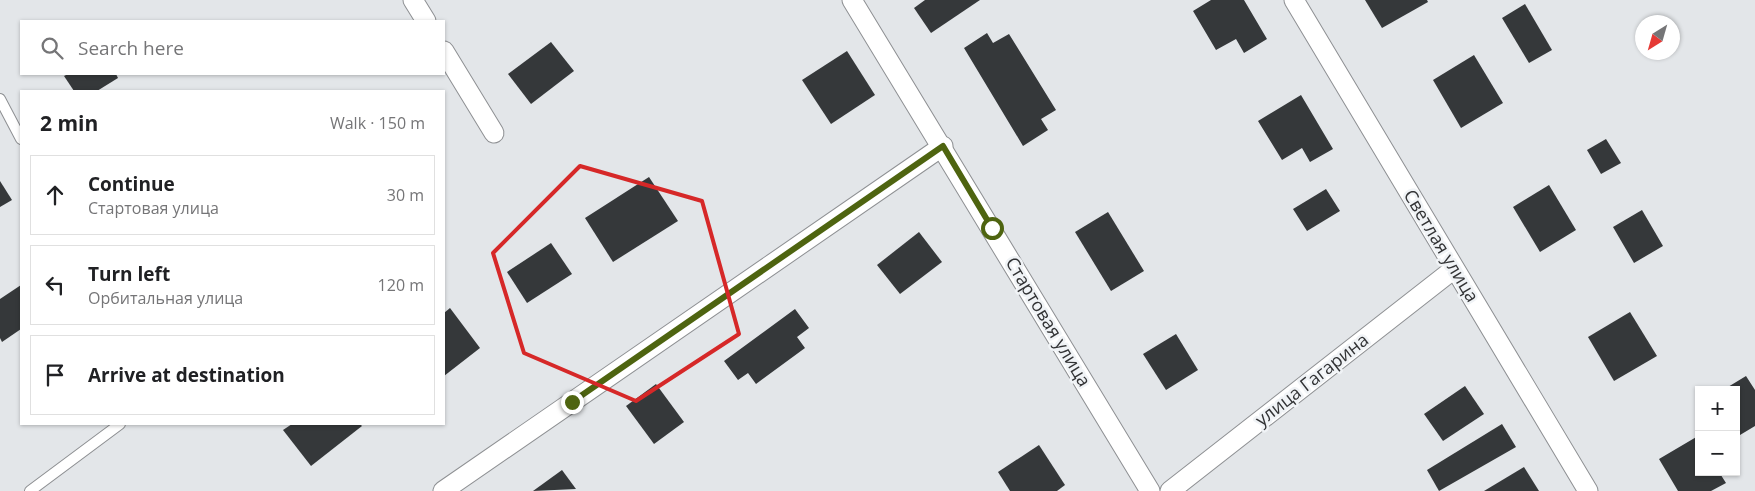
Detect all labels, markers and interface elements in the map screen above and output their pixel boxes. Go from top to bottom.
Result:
north arrow [1635,15,1680,60]
search box [20,20,445,75]
icon: search [38,34,66,62]
text: Search here [78,35,184,61]
text: 2 min [40,109,98,137]
text: Walk · 150 m [330,112,425,134]
text: Continue [88,171,175,197]
icon: ahead [41,181,69,209]
text: 30 m [387,184,424,206]
street label: Светлая улица [1399,185,1485,306]
text: Стартовая улица [88,197,219,219]
route start [981,217,1004,240]
street label: Стартовая улица [1001,252,1097,391]
text: Turn left [88,261,170,287]
icon: left [41,271,69,299]
text: 120 m [378,274,424,296]
text: Орбитальная улица [88,287,243,309]
street label: улица Гагарина [1250,327,1373,431]
icon: arrive [41,361,69,389]
text: Arrive at destination [88,362,285,388]
map controls [1695,386,1740,476]
button: + [1695,386,1740,431]
route end [561,391,584,414]
button: − [1695,431,1740,476]

